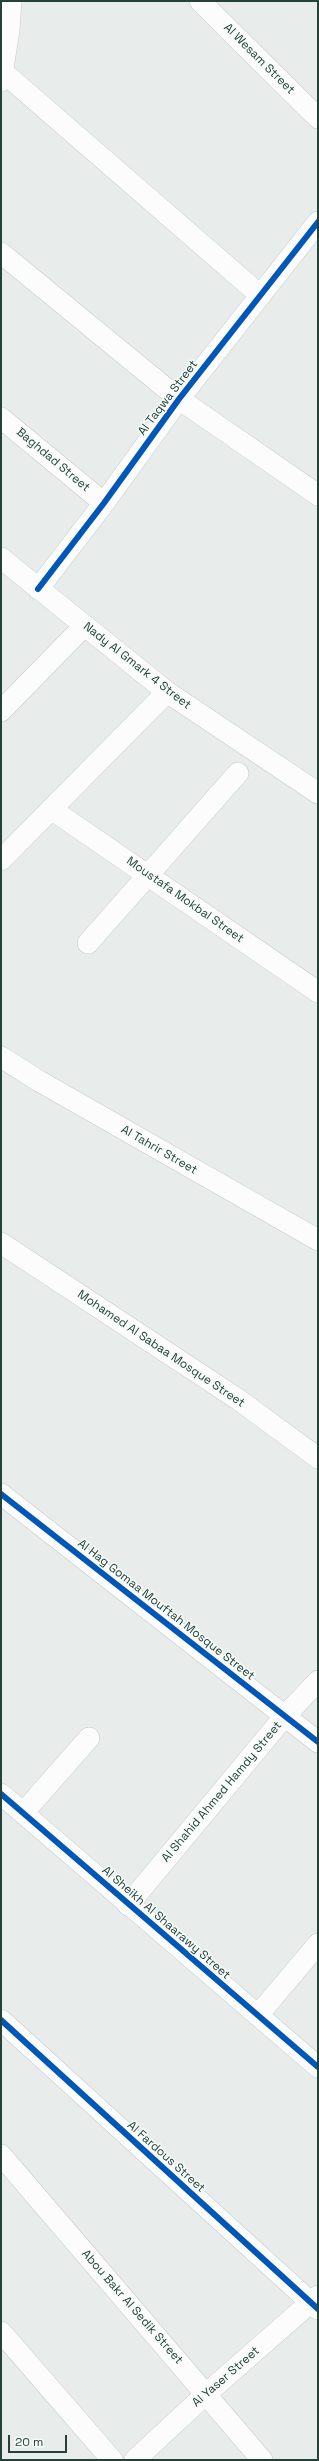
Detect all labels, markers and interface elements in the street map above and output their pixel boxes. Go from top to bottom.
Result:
street label: Al Wesam Street [221,21,297,97]
street label: Al Taqwa Street [135,358,201,438]
street label: Baghdad Street [13,425,93,495]
street label: Nady Al Gmark 4 Street [80,619,194,713]
street label: Moustafa Mokbal Street [123,854,247,946]
street label: Al Tahrir Street [118,1122,200,1178]
street label: Mohamed Al Sabaa Mosque Street [75,1287,247,1411]
street label: Al Hag Gomaa Mouftah Mosque Street [75,1536,257,1684]
street label: Al Shahid Ahmed Hamdy Street [159,1719,285,1865]
street label: Al Sheikh Al Shaarawy Street [99,1863,233,1983]
street label: Al Fardous Street [124,2118,208,2196]
street label: Abou Bakr Al Sedik Street [78,2247,186,2367]
street label: Al Yaser Street [189,2344,263,2410]
scale bar [10,2427,69,2453]
text: 20 m [15,2434,43,2450]

